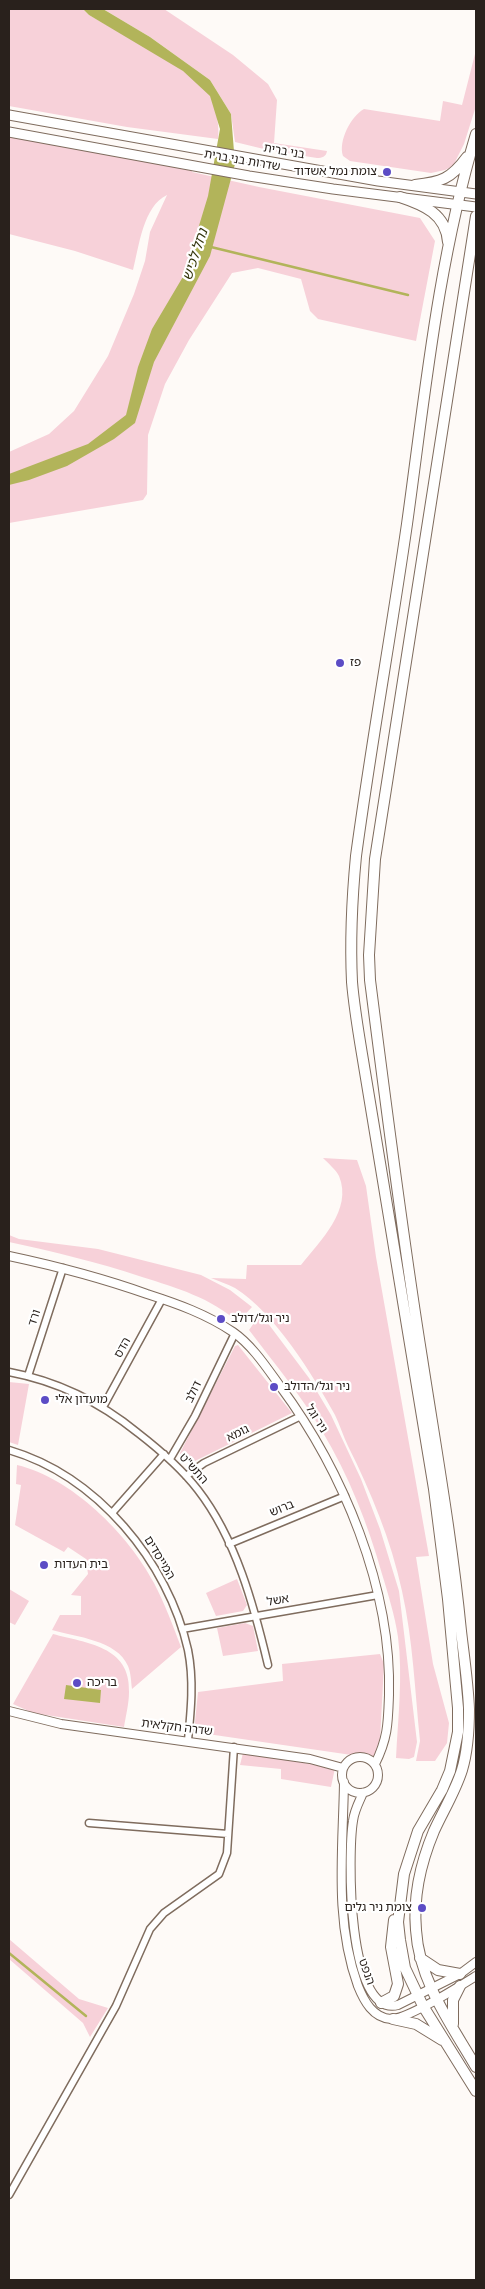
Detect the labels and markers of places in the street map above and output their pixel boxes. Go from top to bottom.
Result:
place label: צומת נמל אשדוד [294,165,377,179]
marker: צומת נמל אשדוד [381,166,393,178]
place label: פז [350,656,361,670]
marker: פז [334,657,346,669]
place label: ניר וגל/דולב [231,1312,289,1326]
marker: ניר וגל/דולב [215,1313,227,1325]
place label: ניר וגל/הדולב [284,1380,350,1394]
marker: ניר וגל/הדולב [268,1381,280,1393]
place label: מועדון אלי [55,1393,108,1407]
marker: מועדון אלי [39,1394,51,1406]
place label: בית העדות [54,1558,108,1572]
marker: בית העדות [38,1559,50,1571]
place label: בריכה [87,1676,117,1690]
marker: בריכה [71,1677,83,1689]
place label: צומת ניר גלים [344,1901,412,1915]
marker: צומת ניר גלים [416,1902,428,1914]

